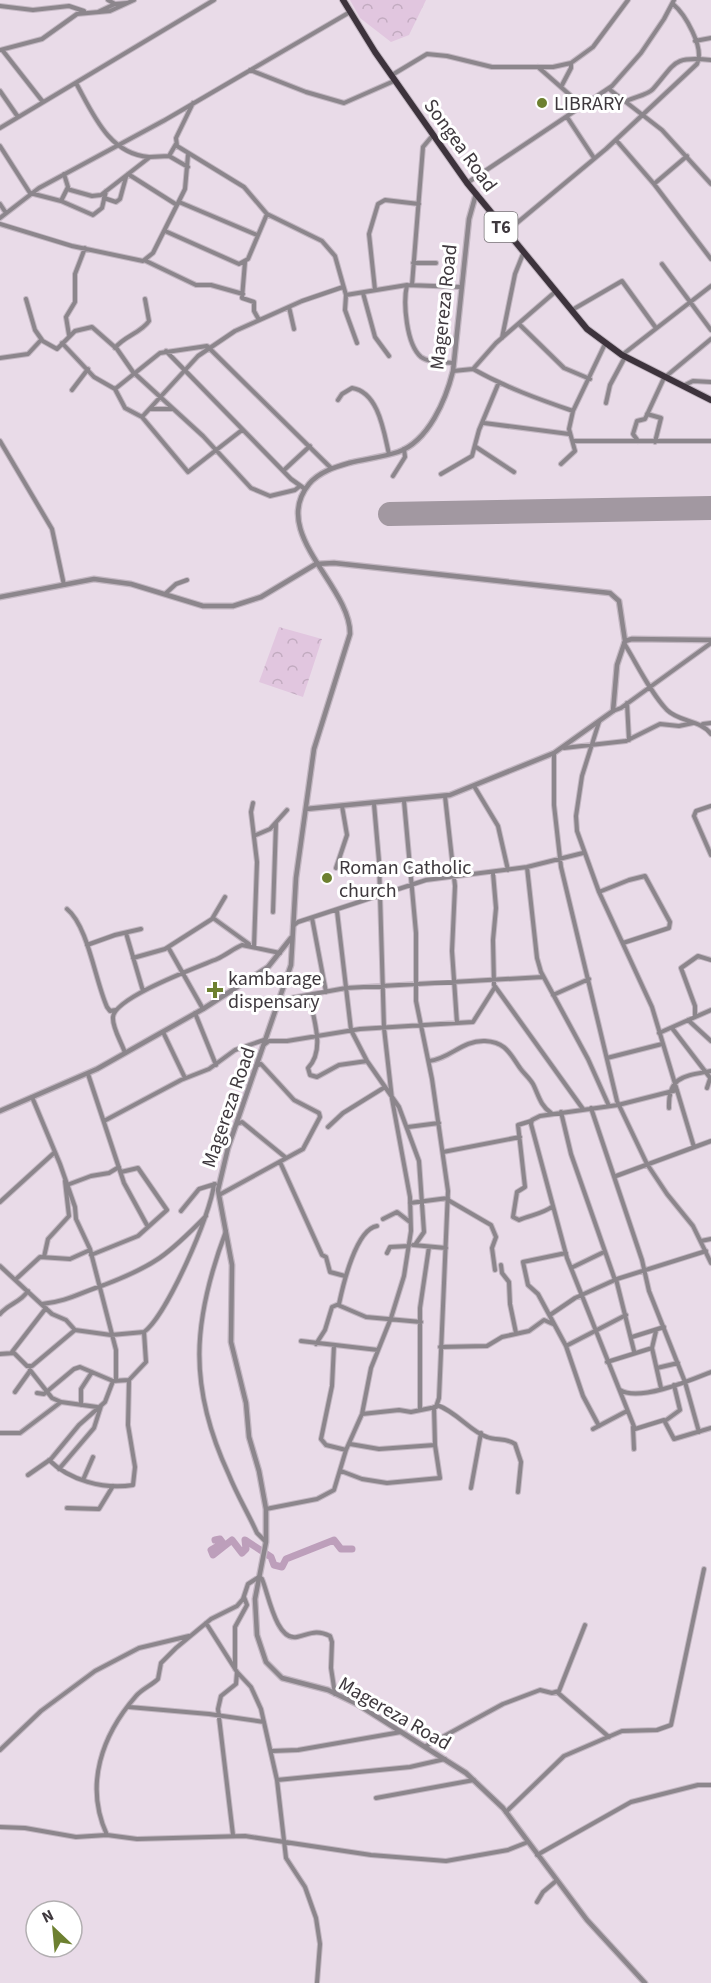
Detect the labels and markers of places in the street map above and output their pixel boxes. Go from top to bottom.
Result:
place label: LIBRARY [554,90,624,118]
marker: LIBRARY [535,96,549,110]
place label: Roman Catholic church [339,854,471,905]
marker: Roman Catholic church [320,871,334,885]
place label: kambarage dispensary [228,965,322,1016]
marker: kambarage dispensary [206,981,224,999]

